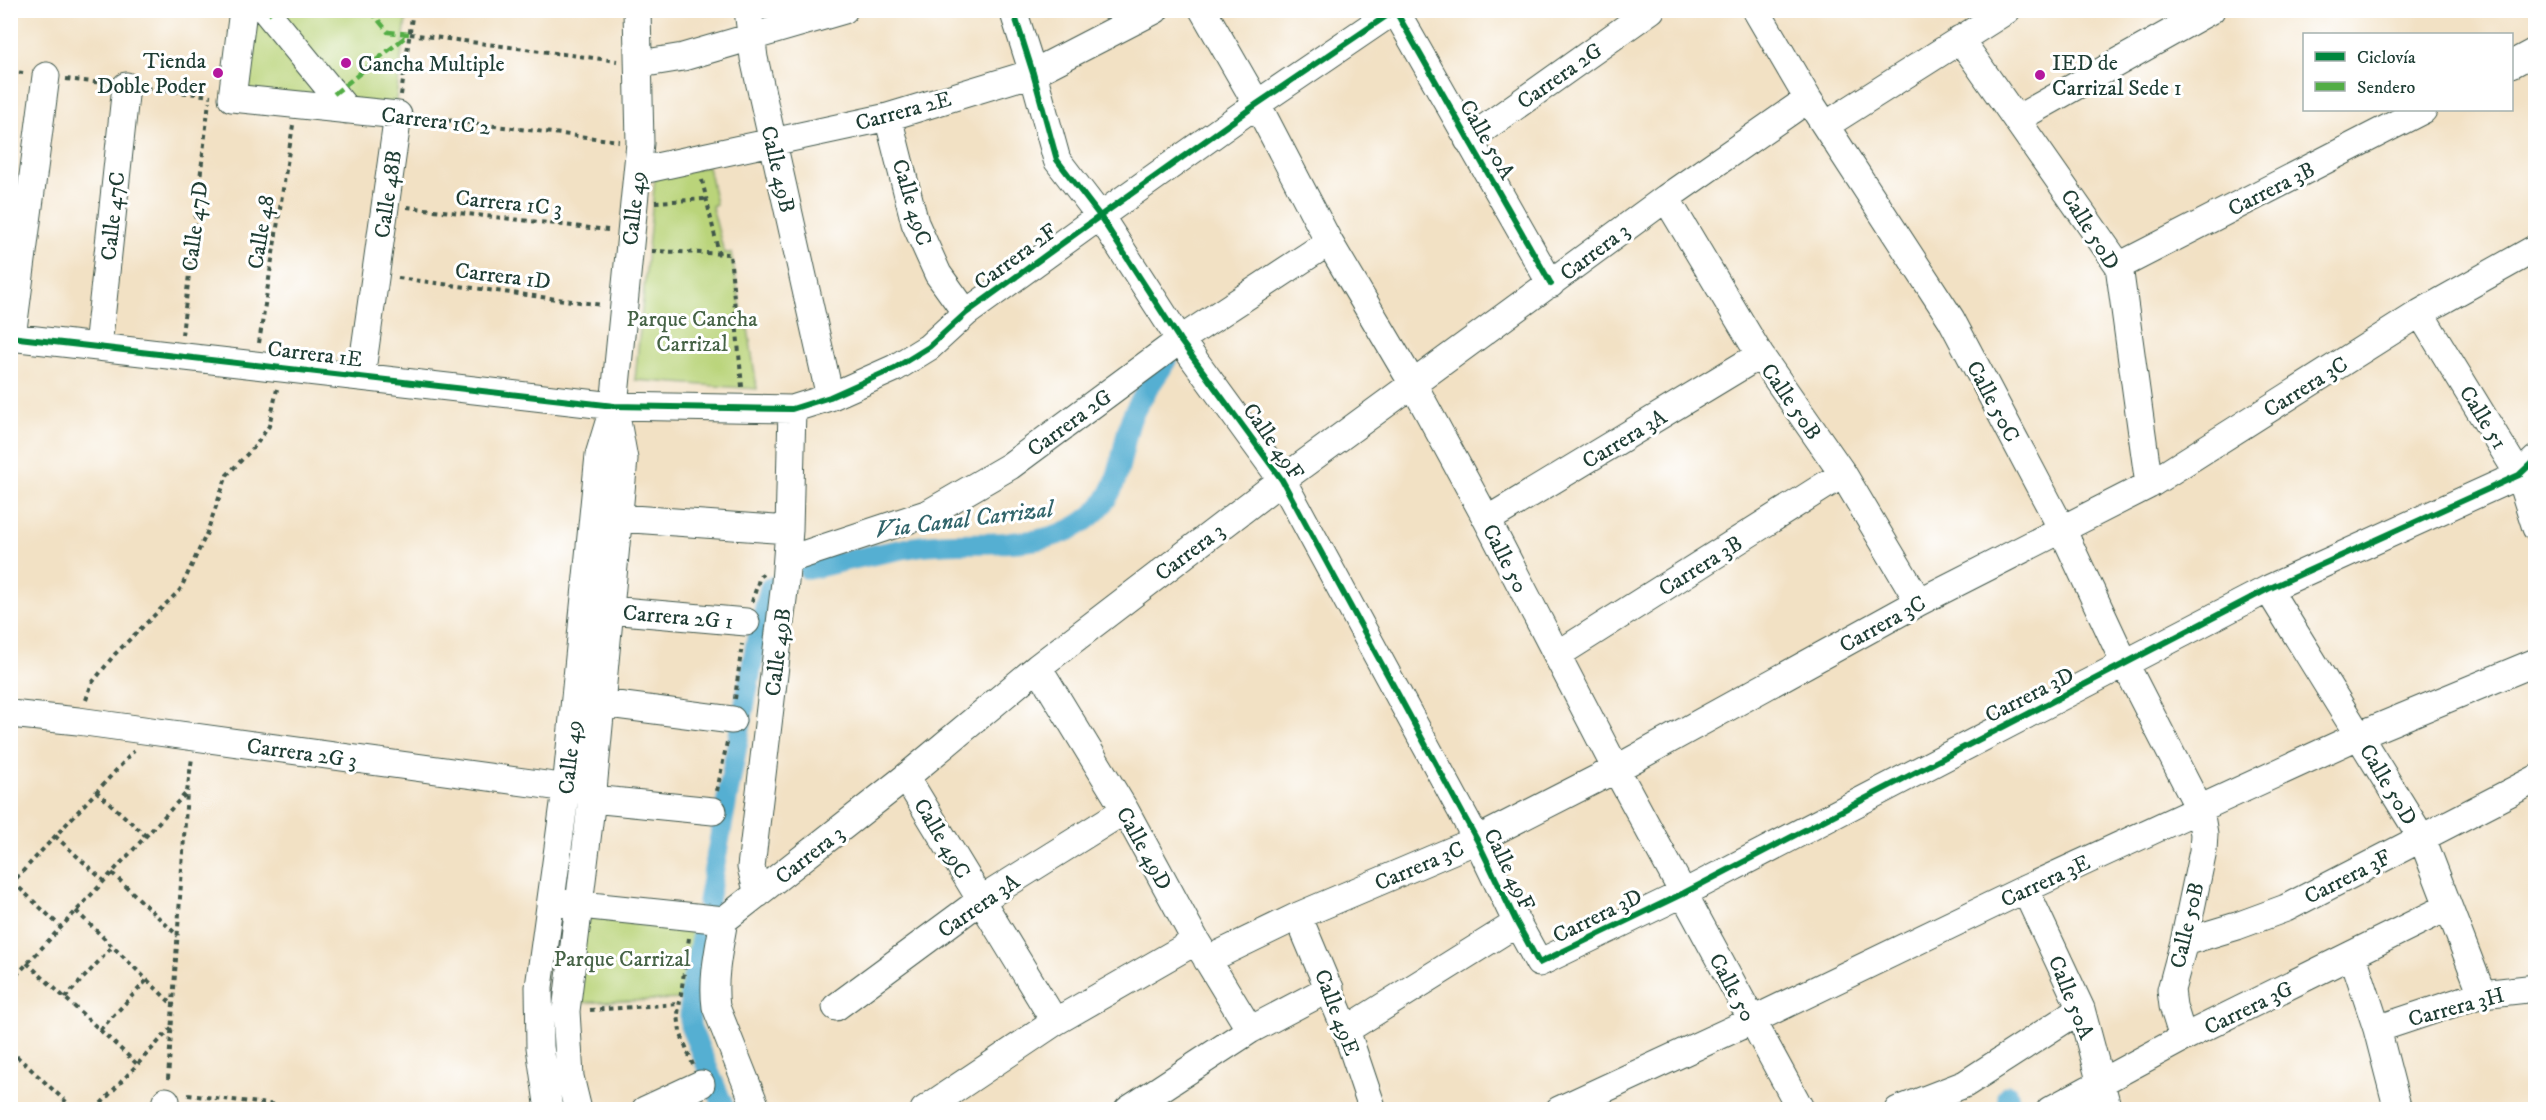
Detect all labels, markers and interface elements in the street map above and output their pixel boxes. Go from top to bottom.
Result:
legend [2303,33,2513,111]
street label: Carrera 2G [1512,37,1608,115]
text: Ciclovía [2357,47,2416,69]
place label: Tienda Doble Poder [97,48,207,100]
place label: IED de Carrizal Sede 1 [2052,50,2182,102]
place label: Cancha Multiple [358,51,505,78]
marker: Cancha Multiple [339,56,353,70]
marker: Tienda Doble Poder [211,66,225,80]
marker: IED de Carrizal Sede 1 [2033,68,2047,82]
text: Sendero [2357,77,2415,99]
street label: Carrera 2E [853,86,954,137]
street label: Calle 50A [1453,95,1521,185]
street label: Carrera 1C 2 [380,101,492,142]
street label: Calle 49B [754,123,801,215]
street label: Calle 48B [369,148,408,240]
street label: Calle 49C [886,156,938,249]
street label: Carrera 3B [2224,156,2320,223]
street label: Calle 47C [95,170,132,262]
street label: Calle 49 [617,170,652,247]
street label: Calle 47D [177,179,214,273]
street label: Carrera 1C 3 [454,184,564,223]
street label: Calle 50D [2054,184,2125,275]
street label: Calle 48 [242,193,281,271]
street label: Carrera 3 [1555,217,1635,287]
street label: Carrera 2F [969,218,1063,296]
street label: Carrera 1D [453,257,552,296]
park label: Parque Cancha Carrizal [626,306,758,358]
street label: Carrera 1E [266,335,364,374]
street label: Carrera 3C [2259,351,2353,424]
street label: Calle 50C [1960,356,2025,447]
street label: Calle 50B [1755,358,1827,445]
street label: Calle 51 [2453,381,2513,455]
street label: Carrera 2G [1022,384,1117,463]
street label: Calle 49F [1236,398,1309,486]
street label: Carrera 3A [1578,403,1673,475]
water label: Via Canal Carrizal [873,494,1058,546]
street label: Carrera 3 [1150,517,1230,587]
street label: Calle 50 [1476,520,1533,598]
street label: Carrera 3B [1654,530,1748,603]
street label: Carrera 3C [1835,590,1931,659]
street label: Carrera 2G 1 [622,599,734,636]
street label: Calle 49B [760,607,797,698]
street label: Carrera 3D [1981,661,2079,729]
street label: Calle 49 [553,719,588,796]
street label: Carrera 2G 3 [245,732,359,775]
street label: Calle 50D [2353,739,2422,830]
street label: Calle 49C [907,794,976,884]
street label: Calle 49D [1110,802,1178,895]
street label: Carrera 3 [770,820,850,890]
street label: Calle 49F [1477,824,1540,916]
street label: Carrera 3C [1371,835,1468,897]
street label: Carrera 3F [2300,844,2396,911]
street label: Carrera 3E [1997,849,2095,914]
street label: Carrera 3A [933,868,1026,944]
street label: Calle 50B [2164,880,2210,971]
street label: Carrera 3D [1548,883,1647,950]
park label: Parque Carrizal [553,946,691,973]
street label: Calle 50 [1702,949,1761,1027]
street label: Calle 50A [2042,952,2100,1044]
street label: Calle 49E [1308,966,1365,1059]
street label: Carrera 3G [2200,975,2297,1041]
street label: Carrera 3H [2405,982,2507,1033]

